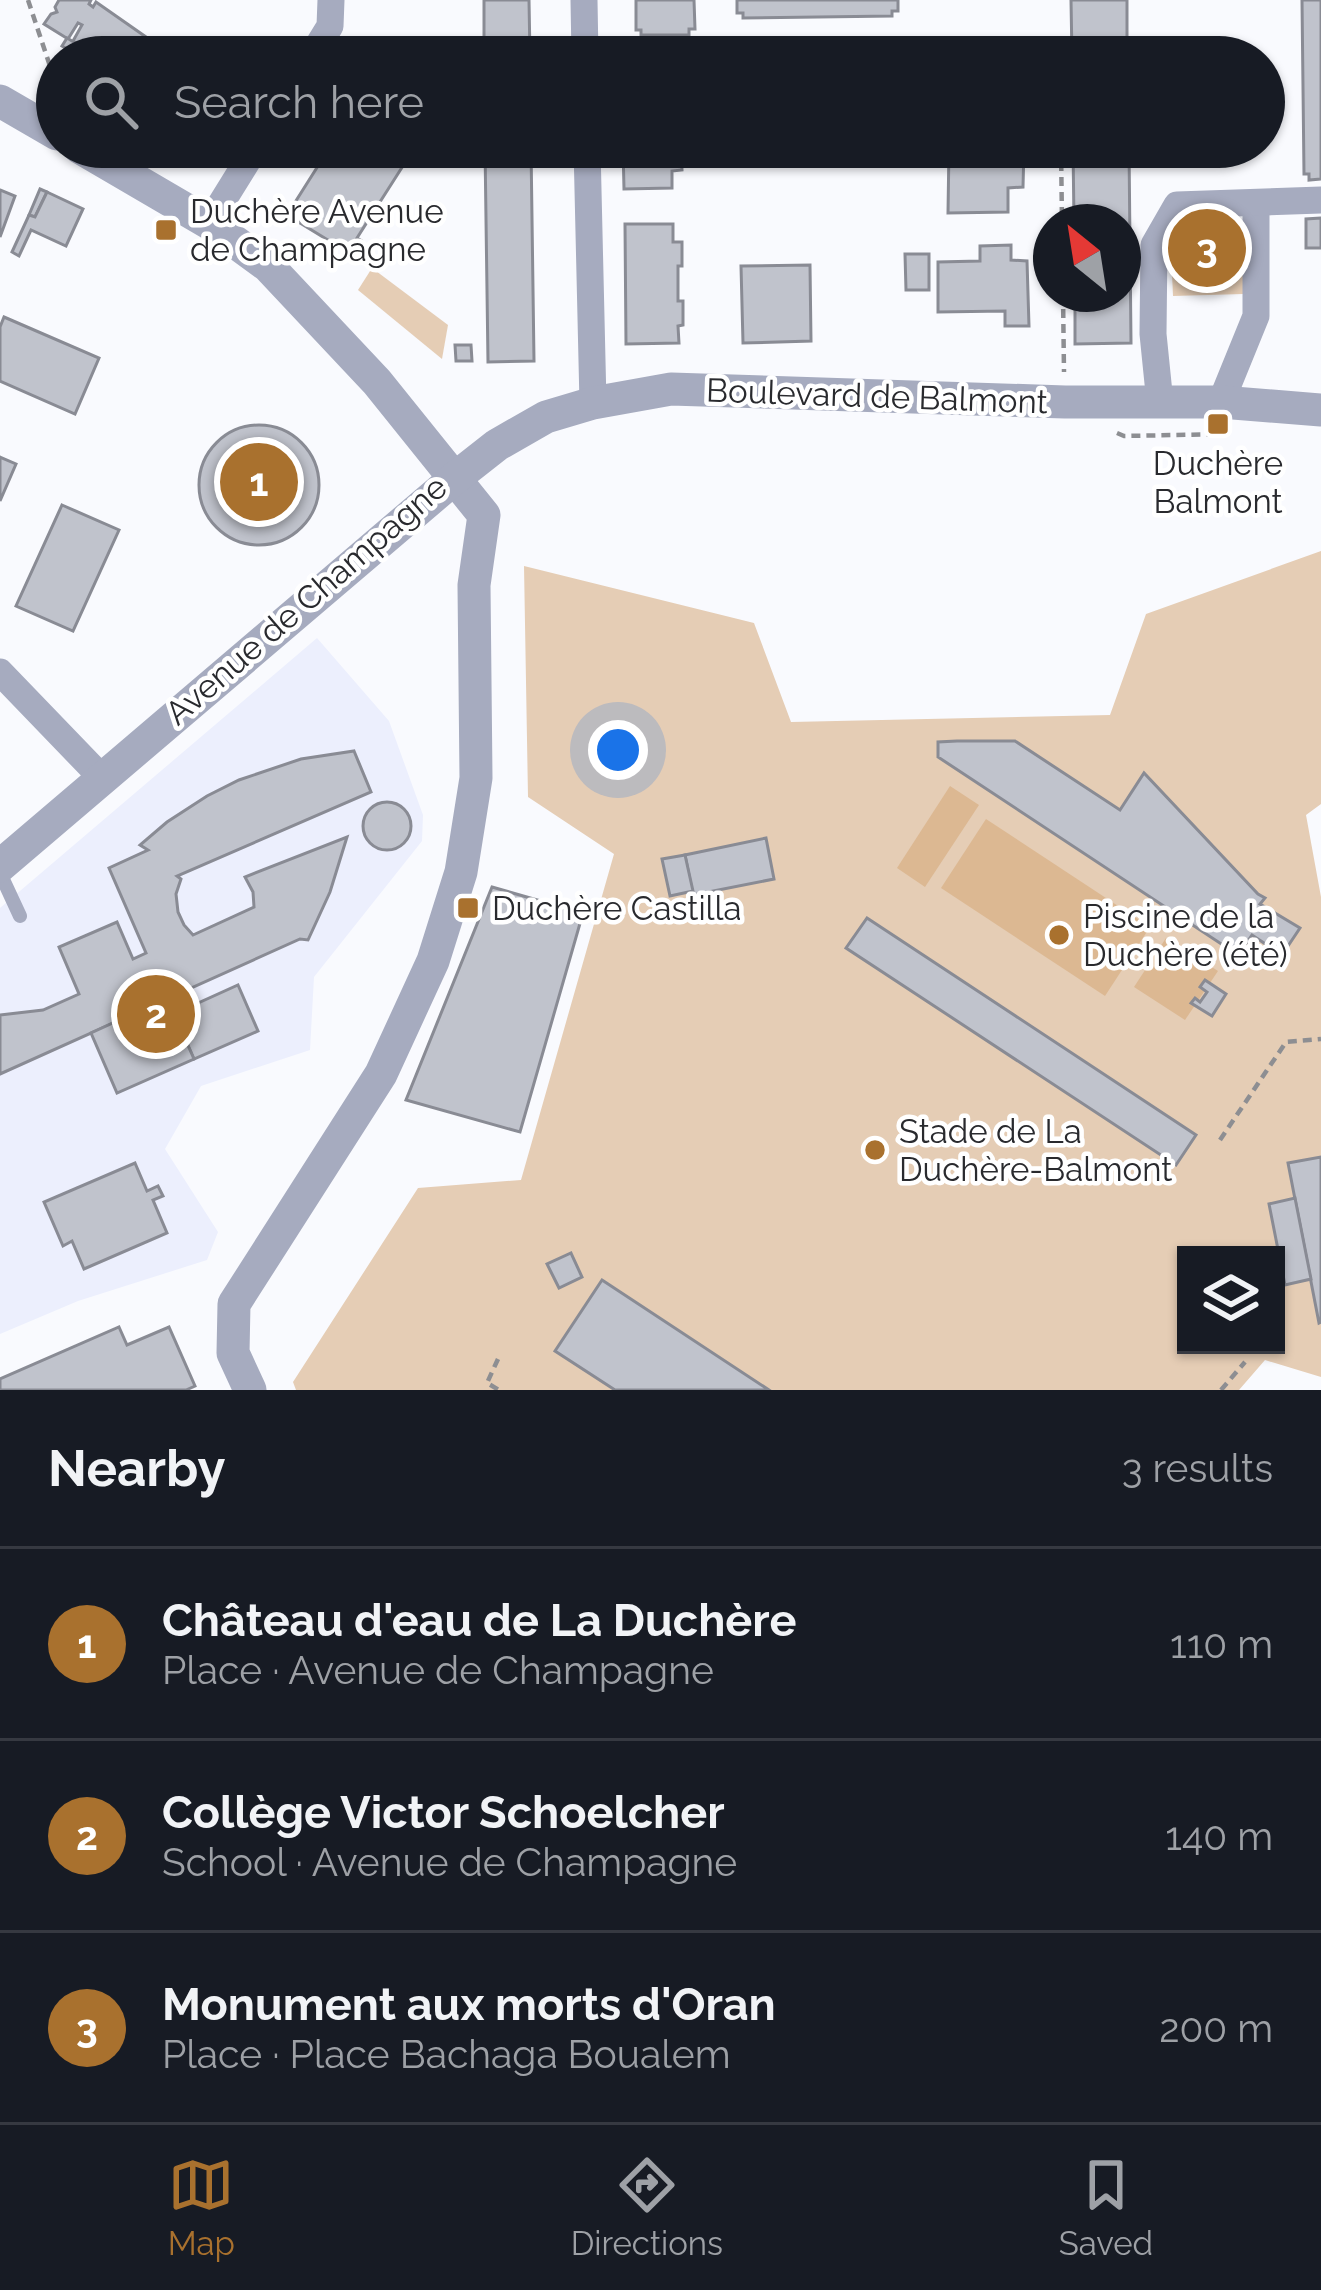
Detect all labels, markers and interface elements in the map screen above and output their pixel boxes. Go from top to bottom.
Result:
search box [36,36,1285,168]
icon: search [78,69,144,135]
text: Search here [174,76,424,129]
place label: Duchère Avenue de Champagne [190,192,444,269]
pin: 3 [1168,203,1246,293]
north arrow [1033,204,1141,312]
marker: Duchère Avenue de Champagne [153,217,179,243]
street label: Boulevard de Balmont [706,371,1048,421]
marker: Duchère Balmont [1205,411,1231,437]
pin: 1 [220,437,298,527]
place label: Duchère Balmont [1153,444,1283,521]
street label: Avenue de Champagne [157,467,455,733]
your location [588,720,648,780]
place label: Duchère Castilla [492,889,742,928]
marker: Duchère Castilla [455,895,481,921]
place label: Piscine de la Duchère (été) [1083,897,1288,974]
marker: Piscine de la Duchère (été) [1046,922,1072,948]
pin: 2 [117,969,195,1059]
place label: Stade de La Duchère-Balmont [899,1112,1172,1189]
marker: Stade de La Duchère-Balmont [862,1137,888,1163]
map controls [1177,1246,1285,1354]
button: layers [1177,1246,1285,1354]
text: Nearby [48,1438,225,1498]
text: 3 results [1122,1445,1273,1491]
text: Château d'eau de La Duchère [162,1594,796,1647]
text: 1 [77,1621,97,1667]
text: 110 m [1170,1621,1273,1667]
text: Place · Avenue de Champagne [162,1647,714,1693]
text: Collège Victor Schoelcher [162,1786,725,1839]
text: 2 [76,1813,98,1859]
text: 140 m [1165,1813,1273,1859]
text: School · Avenue de Champagne [162,1839,737,1885]
text: Monument aux morts d'Oran [162,1978,776,2031]
text: 3 [76,2005,98,2051]
text: 200 m [1159,2005,1273,2051]
text: Place · Place Bachaga Boualem [162,2031,731,2077]
tab: Map [168,2152,235,2263]
tab: Directions [571,2152,723,2263]
tab: Saved [1059,2152,1153,2263]

